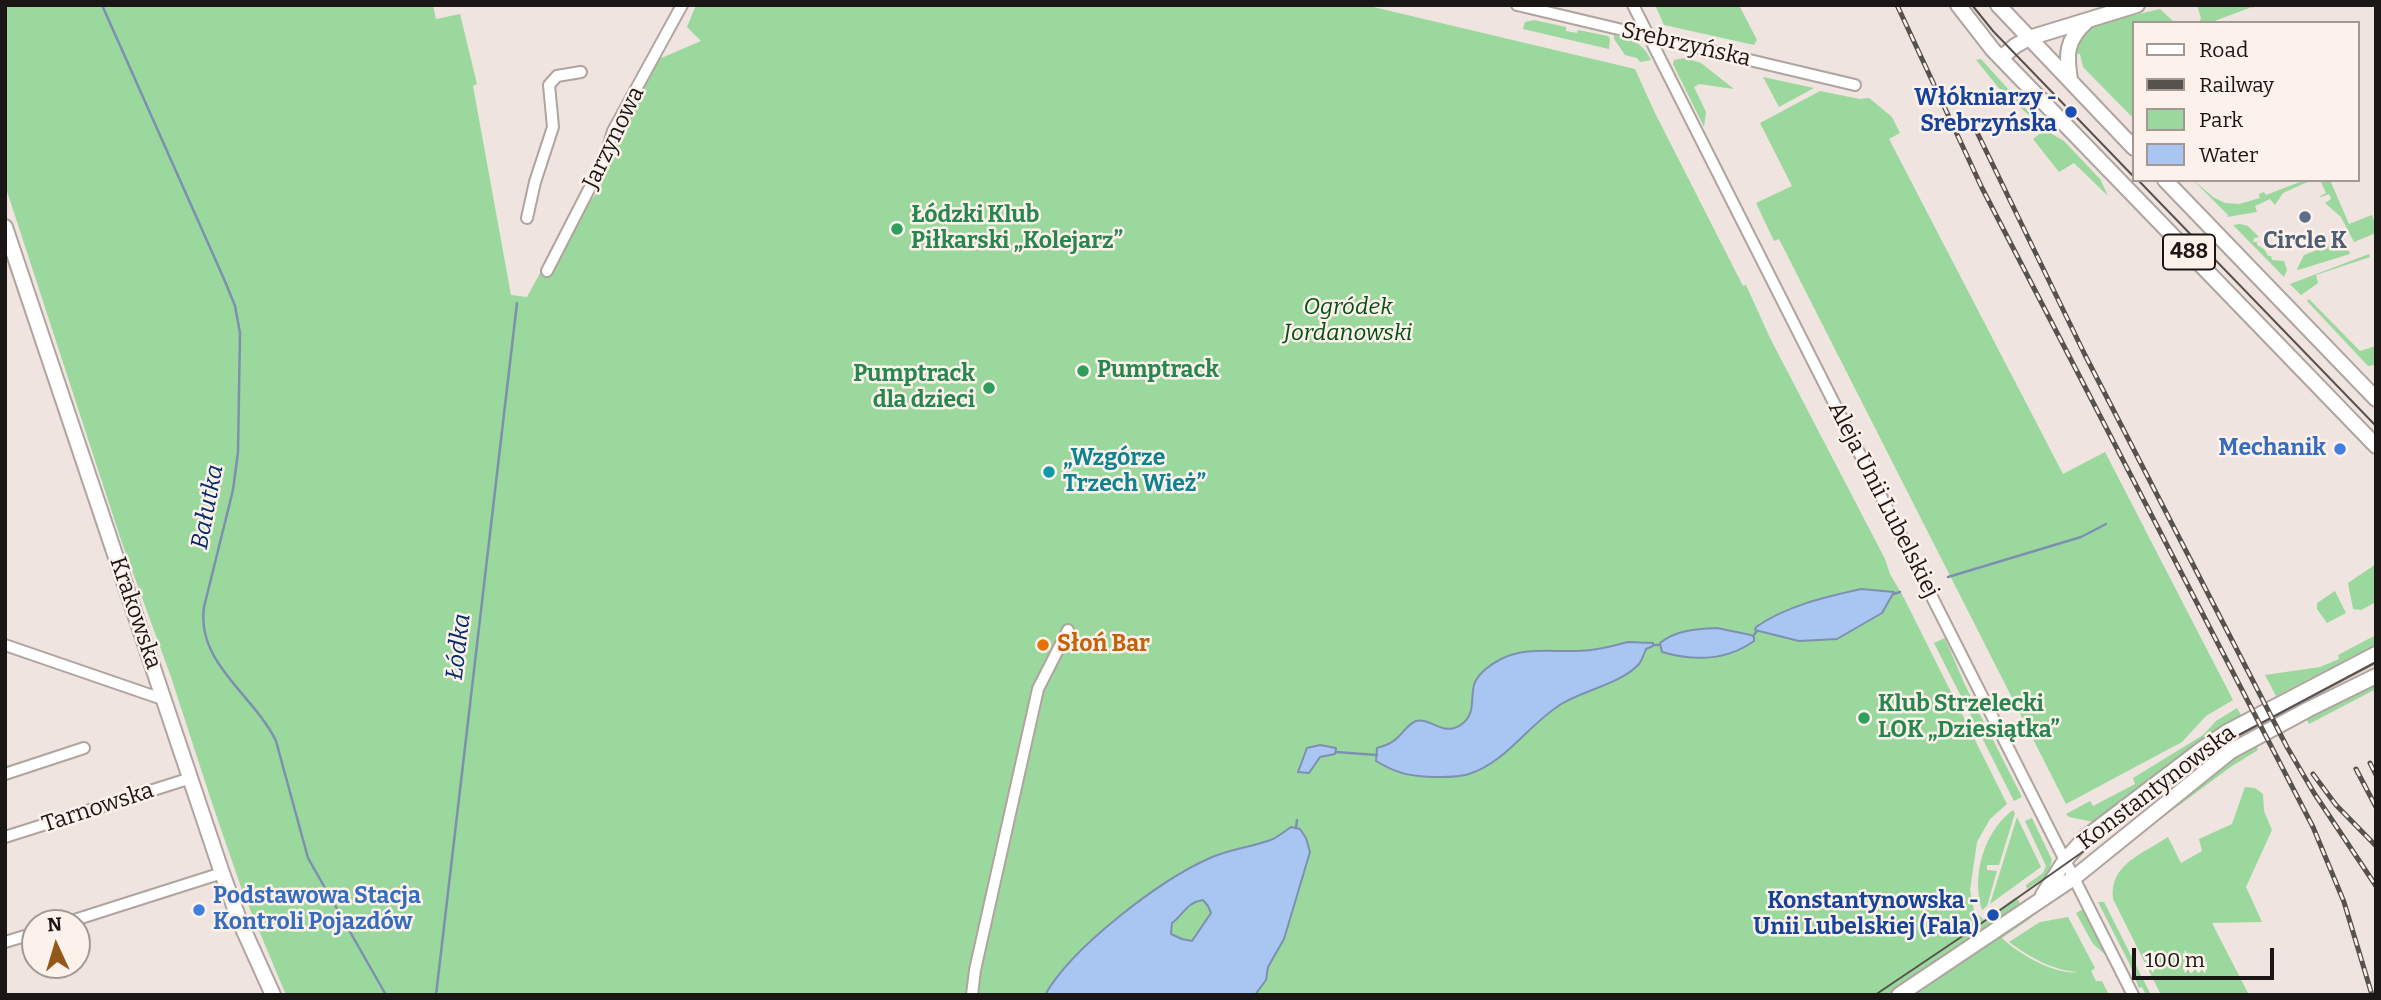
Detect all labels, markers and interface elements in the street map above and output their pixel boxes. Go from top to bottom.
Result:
street label: Srebrzyńska [1619,17,1753,73]
legend [2132,21,2360,182]
text: Road [2199,37,2248,63]
text: Railway [2199,72,2274,98]
street label: Jarzynowa [577,82,651,194]
place label: Włókniarzy - Srebrzyńska [1914,85,2057,139]
marker: Włókniarzy - Srebrzyńska [2063,104,2079,120]
text: Park [2199,107,2243,133]
text: Water [2199,142,2258,168]
place label: Łódzki Klub Piłkarski „Kolejarz” [911,202,1123,256]
marker: Circle K [2297,209,2313,225]
marker: Łódzki Klub Piłkarski „Kolejarz” [889,221,905,237]
place label: Circle K [2263,228,2347,256]
road number: 488 [2163,234,2215,270]
park label: Ogródek Jordanowski [1284,294,1412,348]
place label: Pumptrack [1097,357,1219,385]
place label: Pumptrack dla dzieci [853,361,975,415]
marker: Pumptrack [1075,363,1091,379]
marker: Pumptrack dla dzieci [981,380,997,396]
street label: Aleja Unii Lubelskiej [1822,397,1944,603]
place label: Mechanik [2219,435,2326,463]
marker: Mechanik [2332,441,2348,457]
place label: „Wzgórze Trzech Wież” [1063,445,1206,499]
water label: Bałutka [186,462,230,552]
marker: „Wzgórze Trzech Wież” [1041,464,1057,480]
street label: Krakowska [103,553,167,673]
water label: Łódka [441,612,477,682]
place label: Słoń Bar [1057,631,1150,659]
marker: Słoń Bar [1035,637,1051,653]
place label: Klub Strzelecki LOK „Dziesiątka” [1878,691,2060,745]
marker: Klub Strzelecki LOK „Dziesiątka” [1856,710,1872,726]
street label: Konstantynowska [2073,720,2241,856]
street label: Tarnowska [39,777,157,839]
place label: Podstawowa Stacja Kontroli Pojazdów [213,883,421,937]
place label: Konstantynowska - Unii Lubelskiej (Fala) [1753,888,1979,942]
marker: Podstawowa Stacja Kontroli Pojazdów [191,902,207,918]
marker: Konstantynowska - Unii Lubelskiej (Fala) [1985,907,2001,923]
north arrow [21,909,91,979]
text: N [47,913,63,937]
scale bar [2136,934,2278,978]
text: 100 m [2145,947,2205,973]

